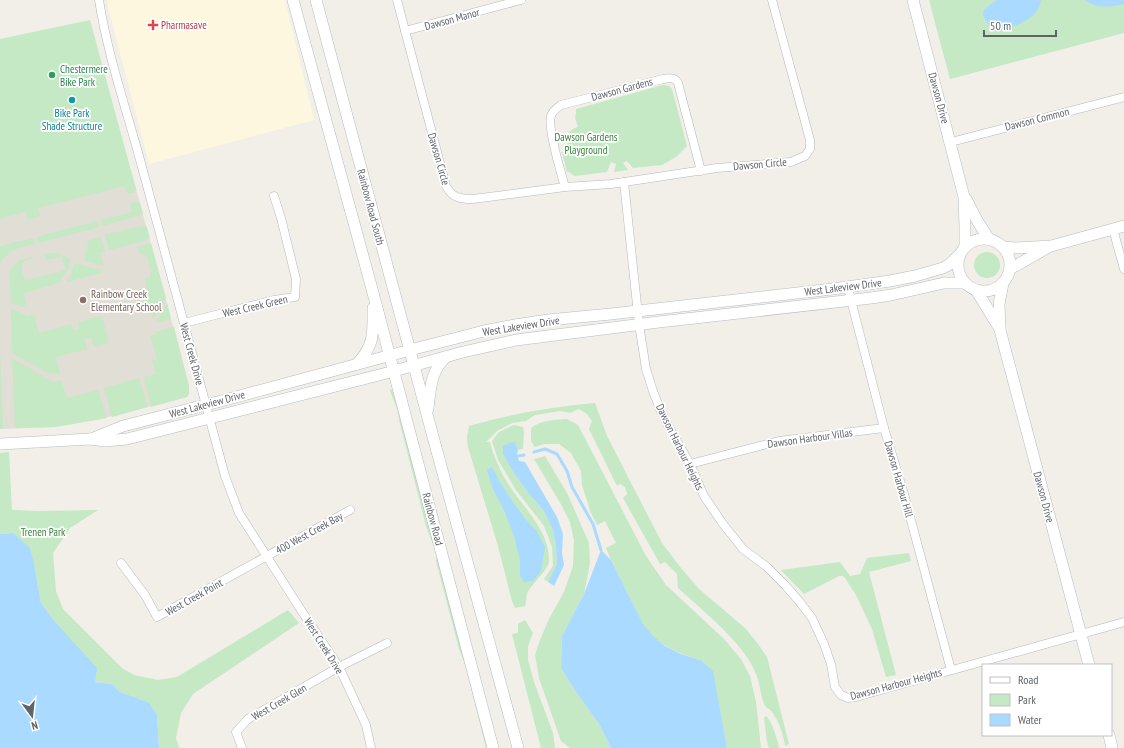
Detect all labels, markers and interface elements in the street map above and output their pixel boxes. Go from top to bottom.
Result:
street label: Dawson Manor [423,5,481,33]
scale bar [984,12,1056,38]
place label: Pharmasave [161,18,207,32]
text: 50 m [990,18,1011,33]
marker: Pharmasave [148,20,158,30]
place label: Chestermere Bike Park [60,62,108,89]
marker: Chestermere Bike Park [47,70,57,80]
street label: Dawson Drive [925,71,953,125]
street label: Dawson Gardens [590,74,654,104]
marker: Bike Park Shade Structure [67,95,77,105]
street label: Dawson Common [1003,104,1071,134]
place label: Bike Park Shade Structure [42,106,103,133]
park label: Dawson Gardens Playground [555,130,618,157]
street label: Dawson Circle [425,131,453,187]
street label: Dawson Circle [733,155,788,173]
street label: Rainbow Road South [354,167,388,247]
street label: West Lakeview Drive [804,275,883,299]
place label: Rainbow Creek Elementary School [91,287,162,314]
street label: West Creek Green [221,292,289,320]
marker: Rainbow Creek Elementary School [78,295,88,305]
street label: West Lakeview Drive [482,313,561,339]
street label: West Creek Drive [177,321,207,387]
street label: West Lakeview Drive [168,387,247,421]
street label: Dawson Harbour Heights [653,401,707,493]
street label: Dawson Harbour Villas [767,425,854,451]
street label: Dawson Harbour Hill [881,439,917,519]
street label: Dawson Drive [1030,470,1058,524]
street label: Rainbow Road [419,491,447,547]
street label: 400 West Creek Bay [273,508,346,557]
park label: Trenen Park [21,525,66,539]
street label: West Creek Point [163,575,225,619]
street label: West Creek Drive [301,615,347,677]
legend [982,664,1112,736]
street label: Dawson Harbour Heights [849,665,944,703]
text: Road [1018,672,1038,687]
street label: West Creek Glen [249,681,309,723]
text: Park [1018,692,1036,707]
north arrow [12,696,52,736]
text: Water [1018,712,1043,727]
text: N [30,718,39,733]

